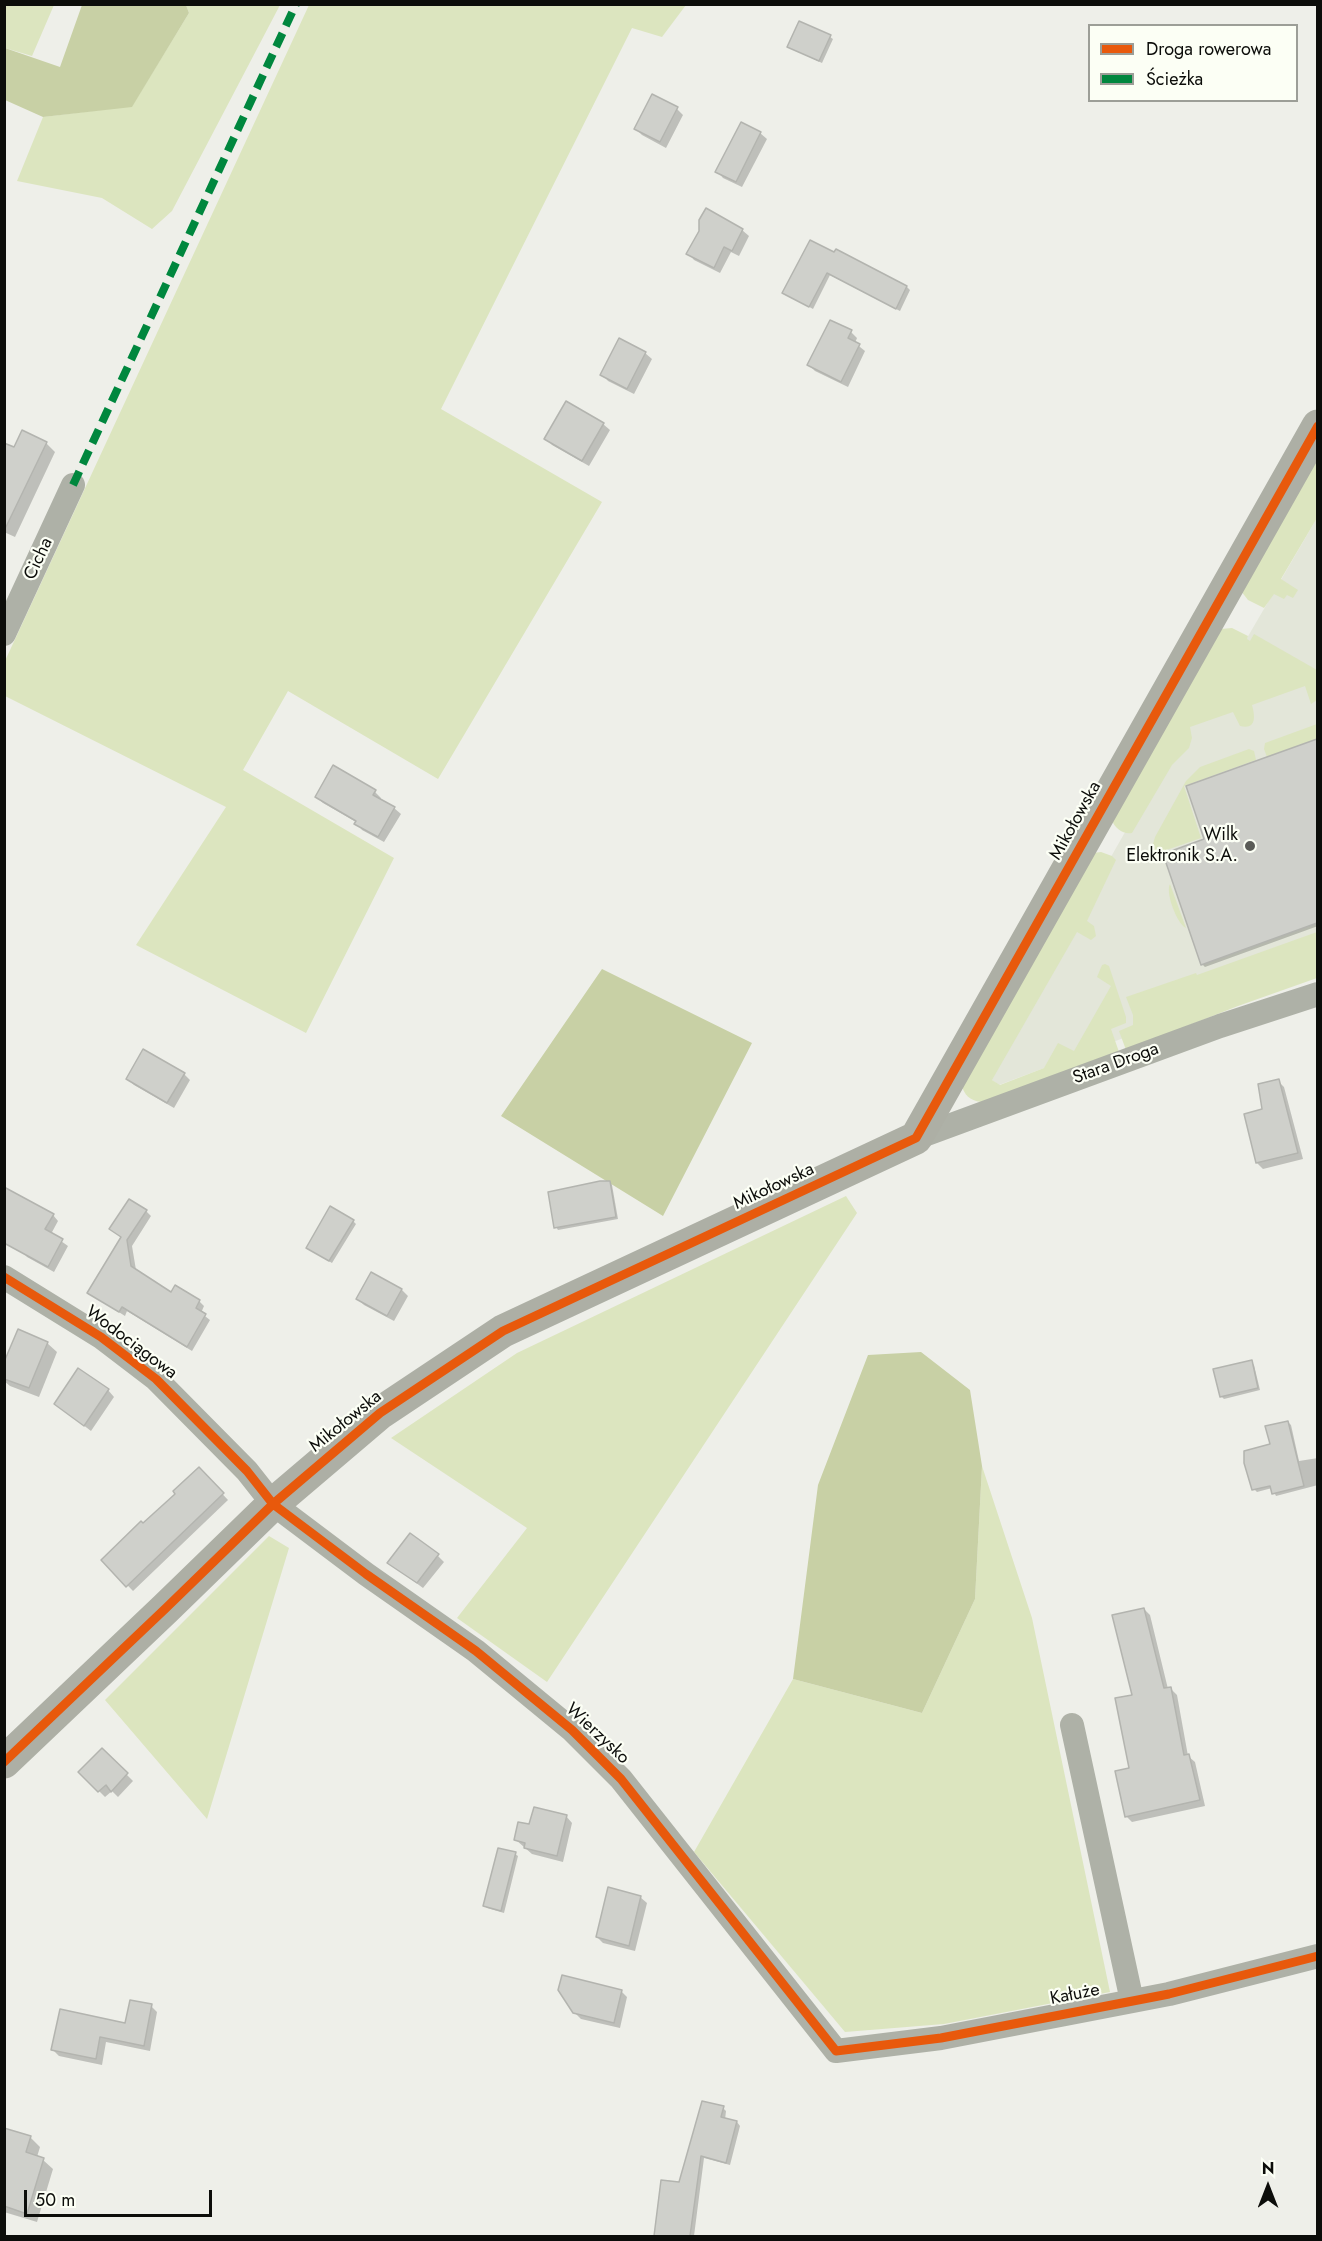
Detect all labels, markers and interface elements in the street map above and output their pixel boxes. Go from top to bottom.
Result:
legend [1088,24,1298,102]
text: Droga rowerowa [1146,36,1271,62]
text: Ścieżka [1146,66,1203,92]
street label: Cicha [20,535,58,583]
street label: Mikołowska [1046,778,1106,864]
place label: Wilk Elektronik S.A. [1126,825,1238,868]
marker: Wilk Elektronik S.A. [1243,839,1257,853]
street label: Stara Droga [1070,1038,1162,1090]
street label: Mikołowska [730,1159,818,1215]
street label: Wodociągowa [81,1302,181,1384]
street label: Mikołowska [306,1386,386,1458]
street label: Wierzysko [560,1699,634,1769]
street label: Kałuże [1048,1980,1102,2010]
north arrow [1238,2157,1298,2217]
text: N [1262,2157,1274,2180]
scale bar [27,2178,214,2216]
text: 50 m [35,2187,75,2213]

